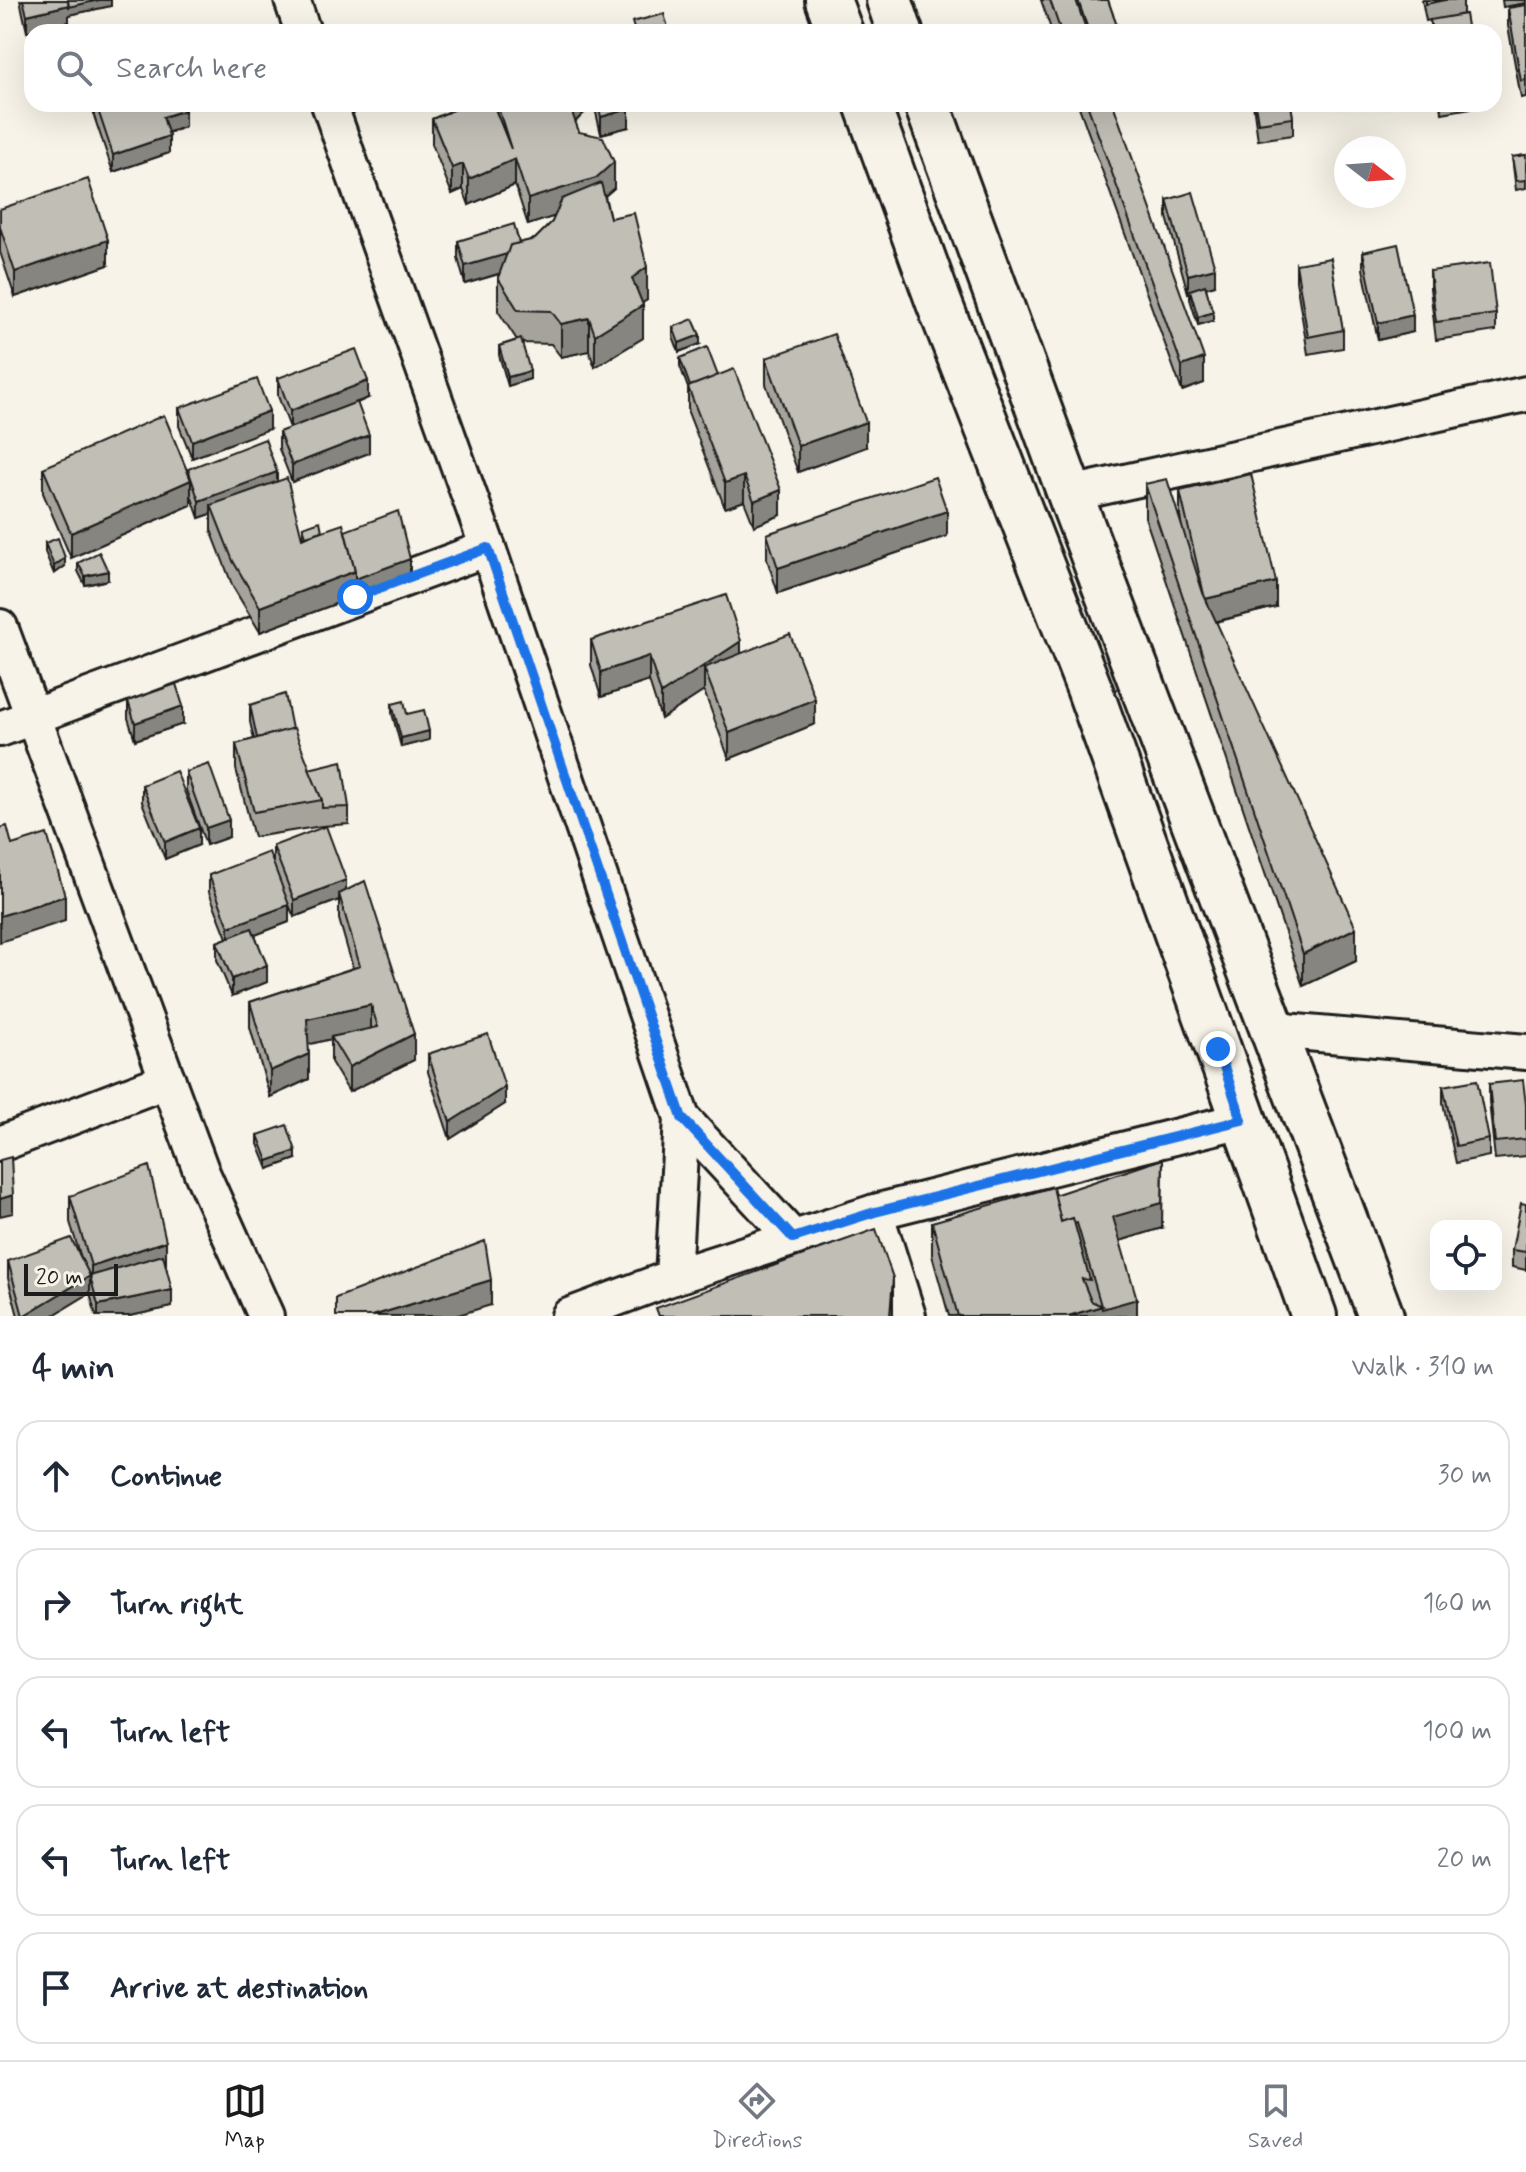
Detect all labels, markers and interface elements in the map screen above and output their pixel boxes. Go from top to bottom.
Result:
search box [24,24,1502,112]
icon: search [52,46,96,90]
text: Search here [116,49,267,88]
north arrow [1334,136,1406,208]
route start [337,579,373,615]
route end [1200,1031,1236,1067]
map controls [1430,1220,1502,1292]
button: locate [1430,1220,1502,1292]
scale bar [24,1260,118,1296]
text: 20 m [36,1264,83,1292]
text: 4 min [32,1346,115,1391]
text: Walk · 310 m [1352,1351,1494,1385]
icon: ahead [34,1454,78,1498]
text: Continue [110,1457,222,1496]
text: 30 m [1438,1459,1492,1493]
icon: right [34,1582,78,1626]
text: Turn right [110,1585,243,1624]
text: 160 m [1423,1587,1492,1621]
icon: left [34,1710,78,1754]
text: Turn left [110,1713,230,1752]
text: 100 m [1422,1715,1492,1749]
icon: left [34,1838,78,1882]
text: Turn left [110,1841,230,1880]
text: 20 m [1437,1843,1492,1877]
icon: arrive [34,1966,78,2010]
text: Arrive at destination [110,1969,368,2008]
tab: Map [223,2079,267,2155]
tab: Directions [712,2079,802,2155]
tab: Saved [1248,2079,1303,2155]

